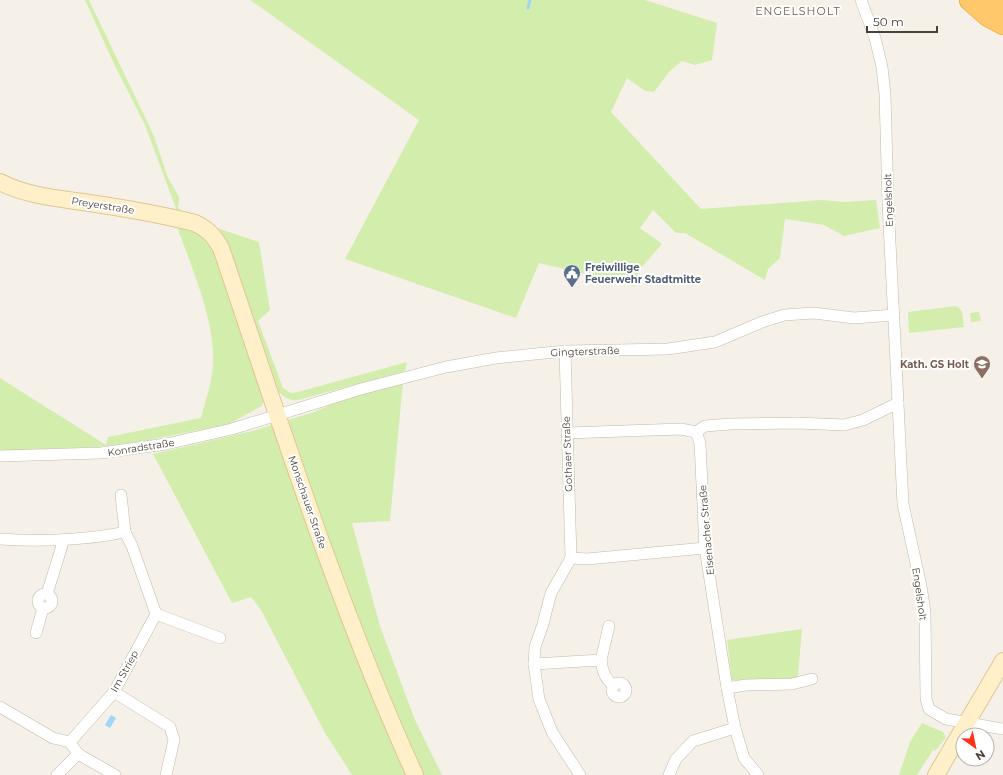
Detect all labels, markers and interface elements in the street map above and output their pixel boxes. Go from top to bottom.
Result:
district label: ENGELSHOLT [755,4,841,18]
scale bar [867,8,937,34]
text: 50 m [873,14,904,29]
street label: Engelsholt [881,173,896,227]
street label: Preyerstraße [71,194,135,217]
place label: Freiwillige Feuerwehr Stadtmitte [585,261,701,286]
public building icon: Freiwillige Feuerwehr Stadtmitte [562,263,582,288]
street label: Gingterstraße [550,344,620,359]
school or university icon: Kath. GS Holt [972,354,992,379]
place label: Kath. GS Holt [900,358,970,371]
street label: Gothaer Straße [560,416,575,492]
street label: Konradstraße [107,436,175,459]
street label: Monschauer Straße [286,454,330,550]
street label: Eisenacher Straße [696,484,717,576]
street label: Engelsholt [909,567,930,622]
street label: Im Striep [108,648,141,694]
north arrow [955,727,995,767]
text: N [973,747,988,764]

